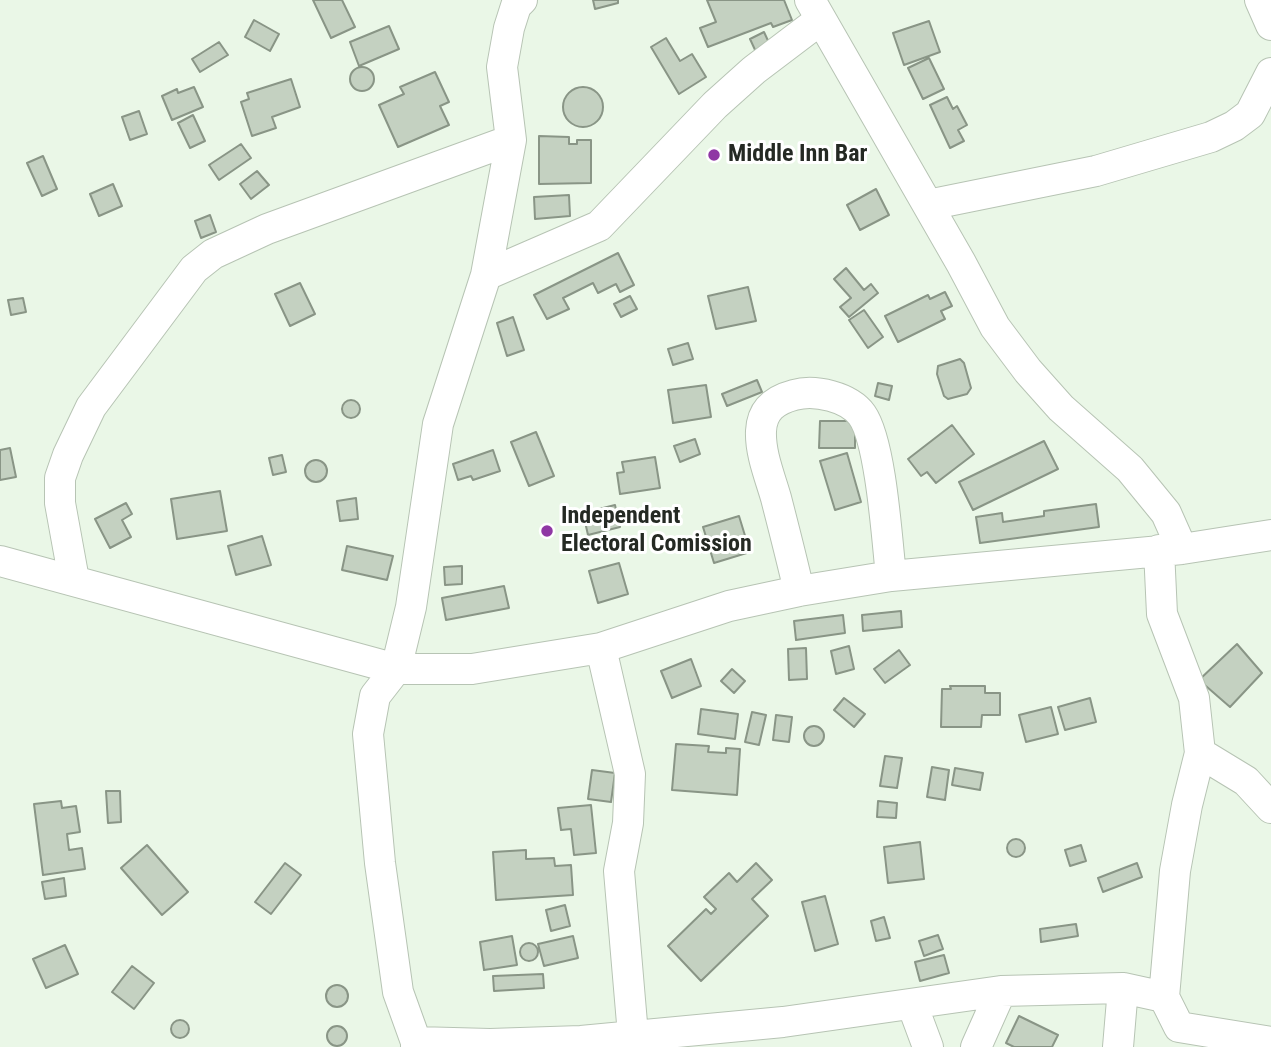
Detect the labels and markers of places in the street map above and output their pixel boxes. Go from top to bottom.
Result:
place label: Middle Inn Bar [728,141,867,169]
marker: Middle Inn Bar [706,147,722,163]
place label: Independent Electoral Comission [561,503,752,559]
marker: Independent Electoral Comission [539,523,555,539]

